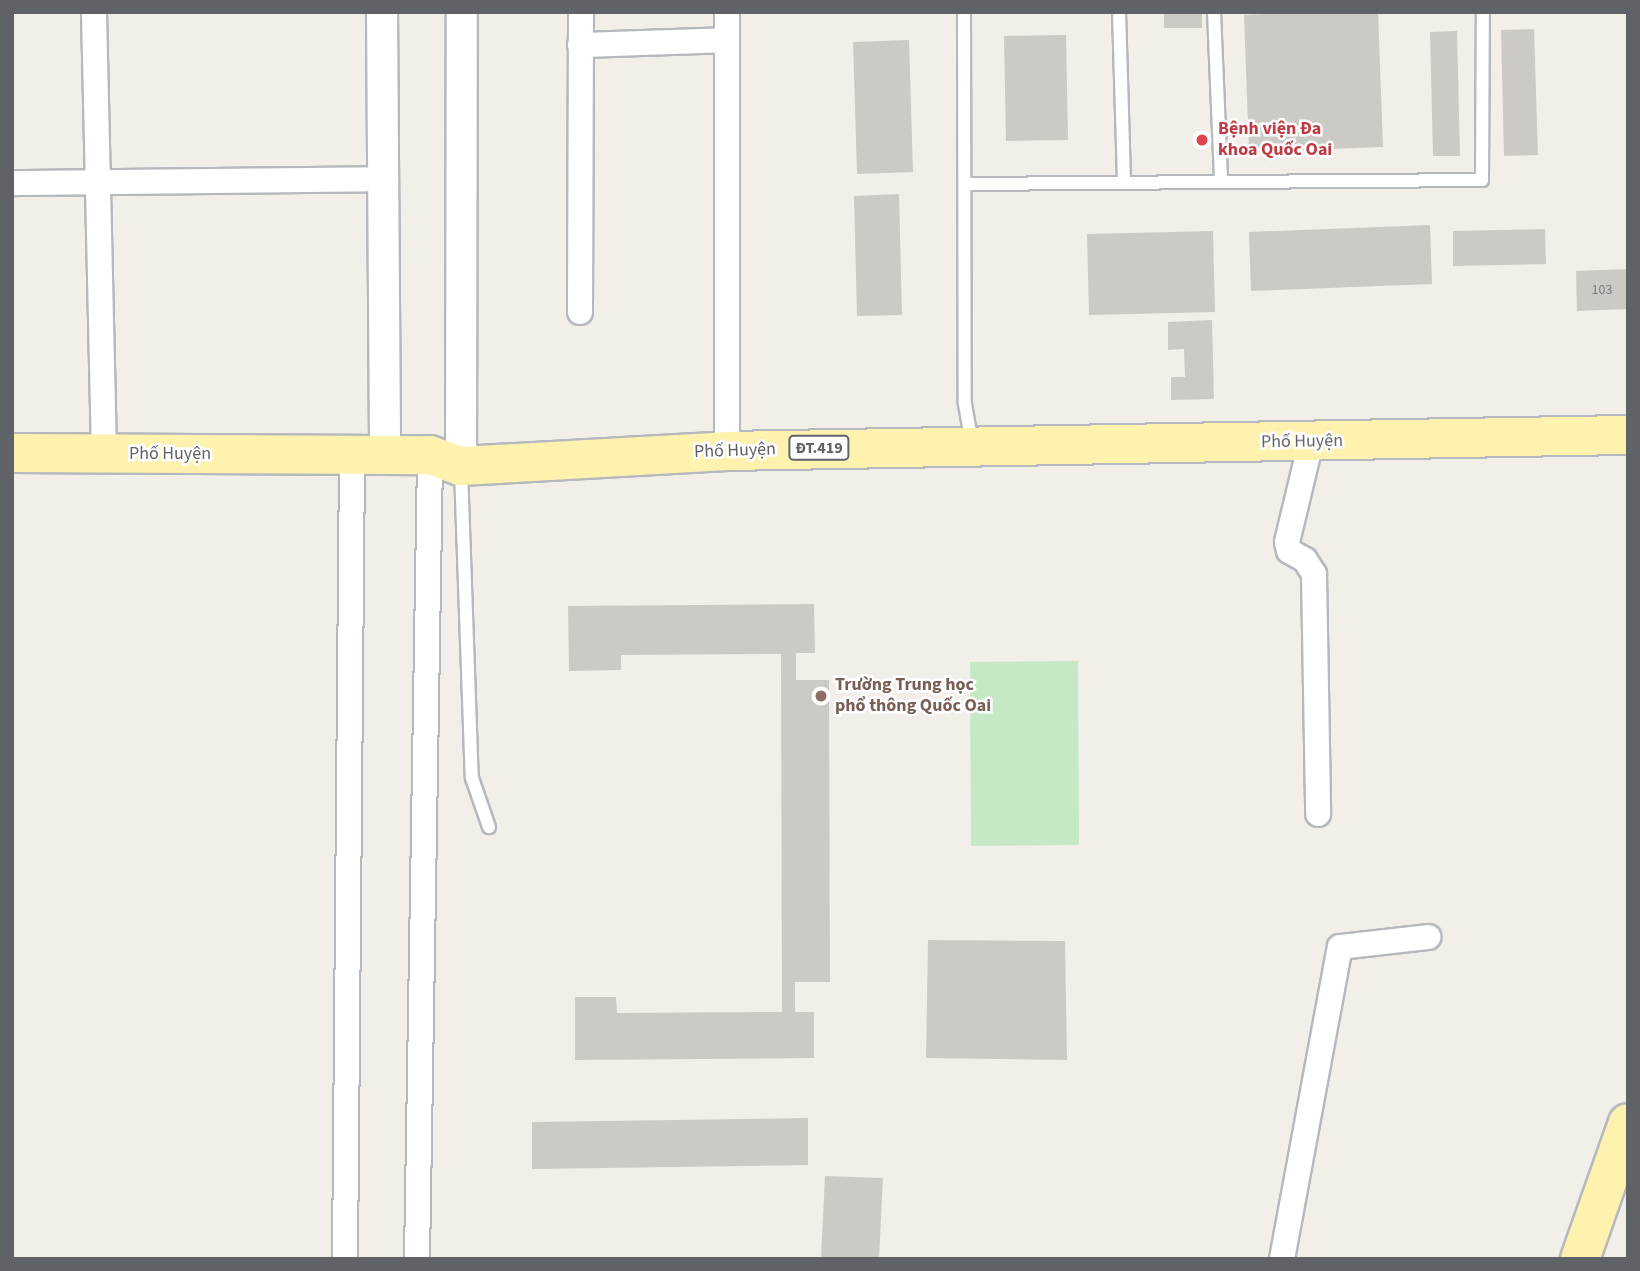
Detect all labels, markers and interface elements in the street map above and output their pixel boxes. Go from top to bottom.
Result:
place label: Bệnh viện Đa khoa Quốc Oai [1218,119,1332,162]
marker: Bệnh viện Đa khoa Quốc Oai [1192,130,1212,150]
house number: 103 [1592,282,1612,298]
street label: Phố Huyện [1261,430,1343,454]
road number: ĐT.419 [788,436,850,461]
street label: Phố Huyện [694,439,776,463]
street label: Phố Huyện [129,443,211,465]
place label: Trường Trung học phổ thông Quốc Oai [835,675,991,718]
marker: Trường Trung học phổ thông Quốc Oai [813,688,829,704]

